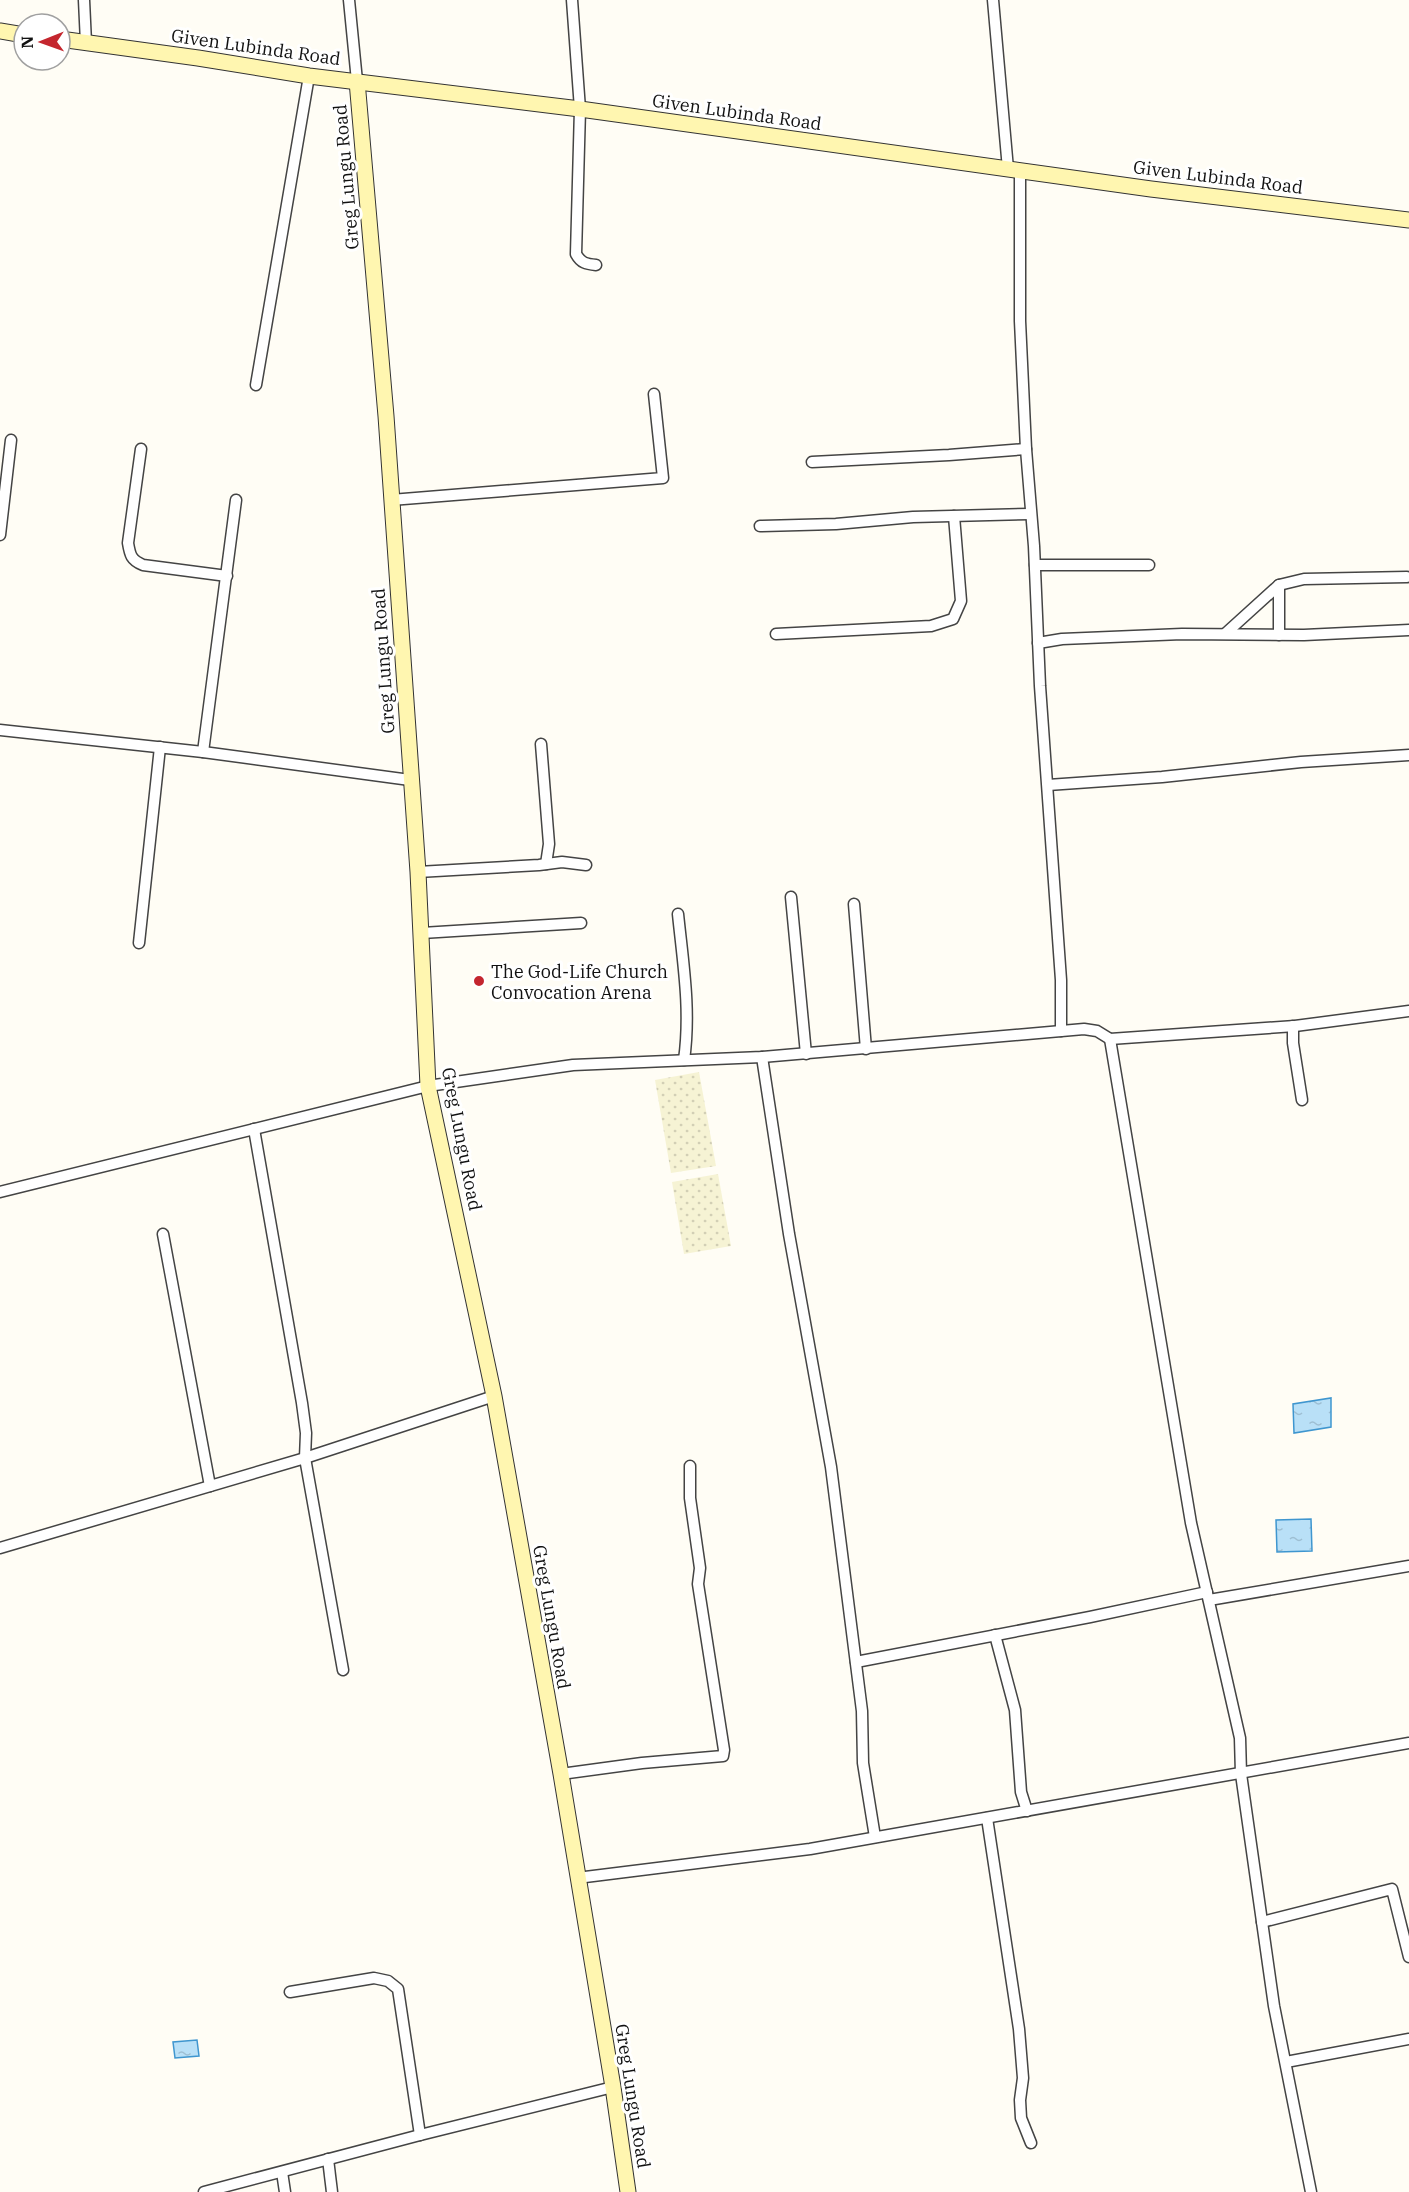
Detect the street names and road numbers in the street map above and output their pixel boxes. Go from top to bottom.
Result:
street label: Given Lubinda Road [170,24,342,70]
street label: Given Lubinda Road [651,89,823,135]
street label: Greg Lungu Road [328,103,364,251]
street label: Given Lubinda Road [1132,155,1304,199]
street label: Greg Lungu Road [366,587,400,735]
street label: Greg Lungu Road [437,1065,487,1213]
street label: Greg Lungu Road [528,1543,576,1691]
street label: Greg Lungu Road [610,2022,656,2170]

